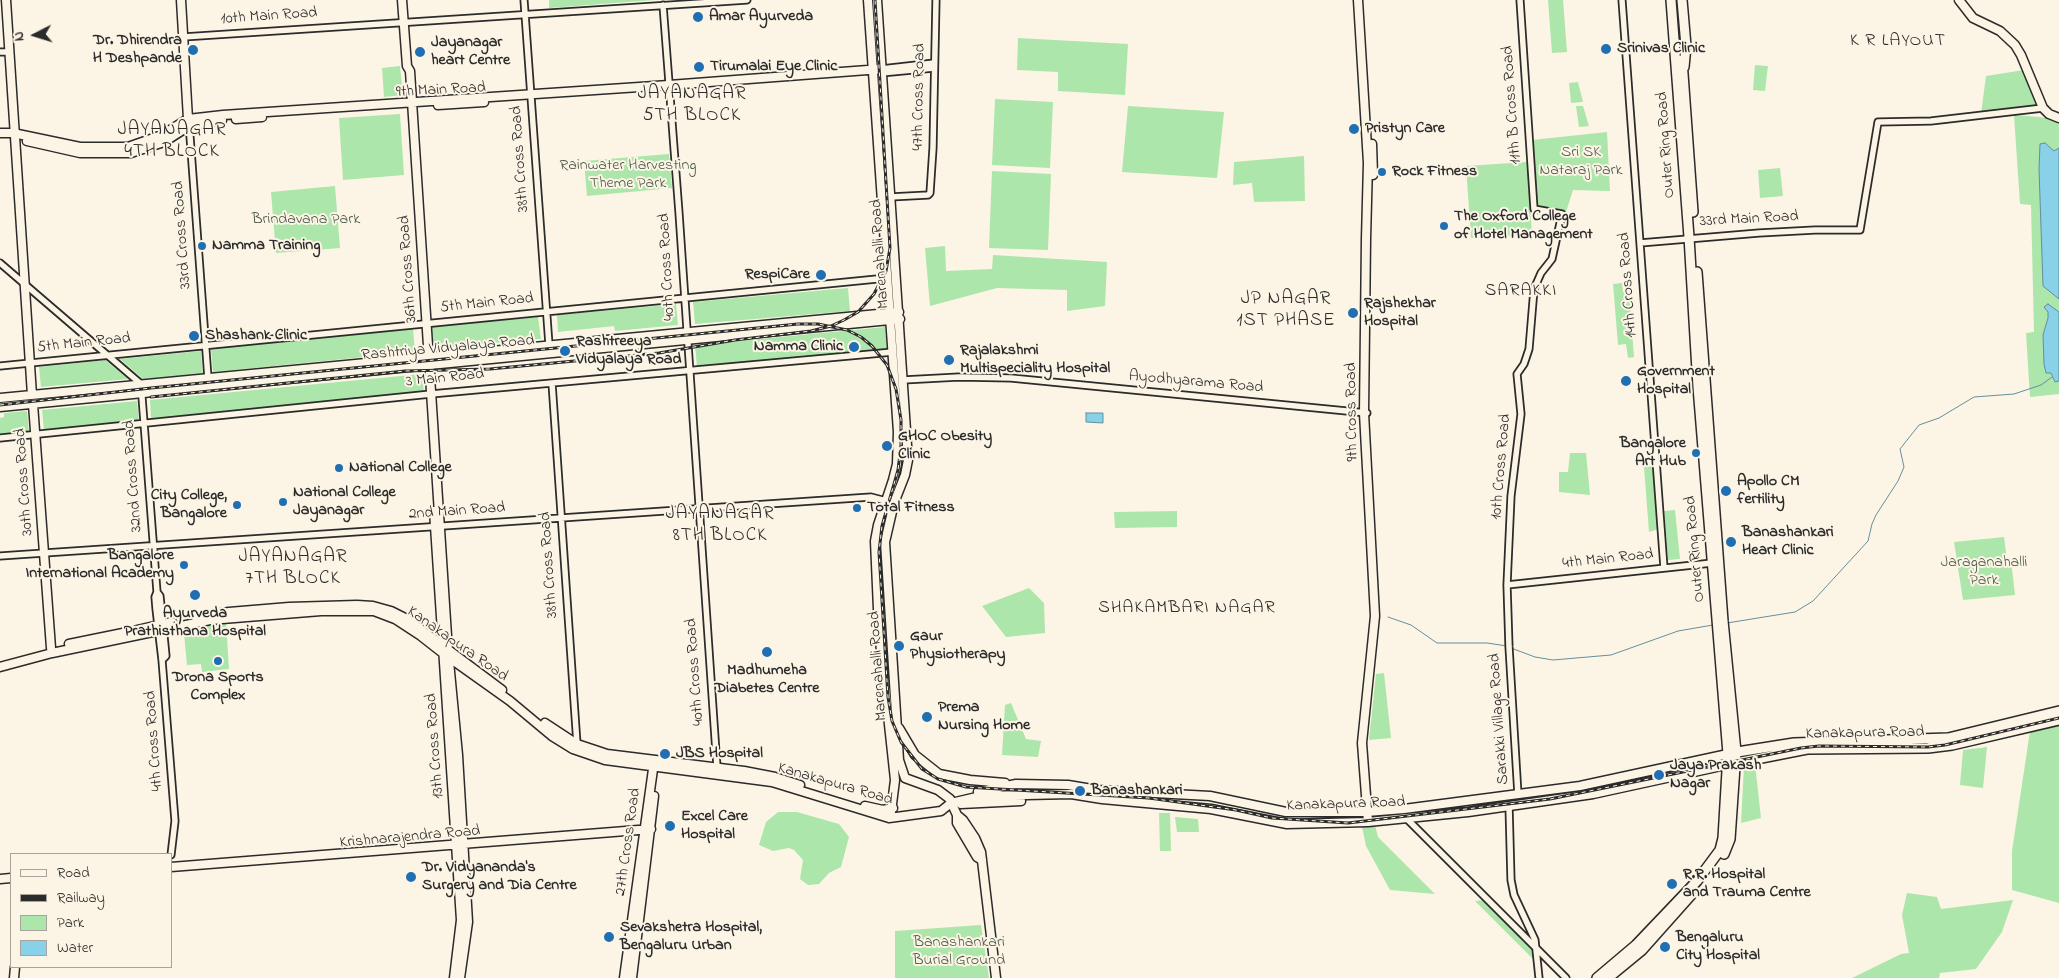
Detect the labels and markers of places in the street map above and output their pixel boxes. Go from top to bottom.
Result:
place label: Amar Ayurveda [709,7,813,27]
marker: Amar Ayurveda [691,10,705,24]
place label: Dr. Dhirendra H Deshpande [93,31,182,69]
place label: Jayanagar heart Centre [431,33,510,71]
place label: Srinivas Clinic [1617,39,1705,59]
marker: Srinivas Clinic [1599,42,1613,56]
marker: Dr. Dhirendra H Deshpande [186,43,200,57]
marker: Jayanagar heart Centre [413,45,427,59]
place label: Tirumalai Eye Clinic [710,57,837,77]
marker: Tirumalai Eye Clinic [692,60,706,74]
place label: Pristyn Care [1365,119,1445,139]
marker: Pristyn Care [1347,122,1361,136]
place label: Rock Fitness [1392,162,1477,182]
marker: Rock Fitness [1376,166,1388,178]
place label: The Oxford College of Hotel Management [1454,207,1593,245]
marker: The Oxford College of Hotel Management [1438,220,1450,232]
place label: Namma Training [212,236,320,256]
marker: Namma Training [196,240,208,252]
place label: RespiCare [745,265,810,285]
marker: RespiCare [814,268,828,282]
place label: Rajshekhar Hospital [1364,294,1436,332]
marker: Rajshekhar Hospital [1346,306,1360,320]
place label: Shashank Clinic [205,326,307,346]
marker: Shashank Clinic [187,329,201,343]
place label: Rashtreeya Vidyalaya Road [576,332,681,370]
place label: Namma Clinic [754,337,843,357]
marker: Namma Clinic [847,340,861,354]
place label: Rajalakshmi Multispeciality Hospital [960,341,1110,379]
marker: Rashtreeya Vidyalaya Road [558,344,572,358]
marker: Rajalakshmi Multispeciality Hospital [942,353,956,367]
place label: Government Hospital [1637,362,1715,400]
marker: Government Hospital [1619,374,1633,388]
place label: GHOC Obesity Clinic [898,427,992,465]
place label: Bangalore Art Hub [1620,434,1686,472]
marker: GHOC Obesity Clinic [880,439,894,453]
marker: Bangalore Art Hub [1690,447,1702,459]
place label: National College [349,458,452,478]
marker: National College [333,462,345,474]
place label: Apollo CM fertility [1737,472,1800,510]
place label: National College Jayanagar [293,483,396,521]
marker: Apollo CM fertility [1719,484,1733,498]
place label: City College, Bangalore [151,486,227,524]
marker: National College Jayanagar [277,496,289,508]
place label: Total Fitness [867,498,955,518]
marker: City College, Bangalore [231,499,243,511]
marker: Total Fitness [851,502,863,514]
place label: Banashankari Heart Clinic [1742,523,1834,561]
marker: Banashankari Heart Clinic [1724,535,1738,549]
place label: Bangalore International Academy [25,546,174,584]
marker: Bangalore International Academy [178,559,190,571]
marker: Ayurveda Prathisthana Hospital [188,588,202,602]
place label: Ayurveda Prathisthana Hospital [124,604,266,642]
place label: Gaur Physiotherapy [910,627,1005,665]
marker: Gaur Physiotherapy [892,639,906,653]
marker: Madhumeha Diabetes Centre [760,645,774,659]
marker: Drona Sports Complex [212,655,224,667]
place label: Madhumeha Diabetes Centre [715,661,819,699]
place label: Drona Sports Complex [172,668,264,706]
place label: Prema Nursing Home [938,698,1030,736]
marker: Prema Nursing Home [920,710,934,724]
place label: JBS Hospital [676,744,763,764]
marker: JBS Hospital [658,747,672,761]
place label: Jaya Prakash Nagar [1670,756,1761,794]
marker: Jaya Prakash Nagar [1652,768,1666,782]
place label: Banashankari [1091,781,1183,801]
marker: Banashankari [1073,784,1087,798]
place label: Excel Care Hospital [681,807,748,845]
marker: Excel Care Hospital [663,819,677,833]
place label: Dr. Vidyananda's Surgery and Dia Centre [422,858,577,896]
place label: R.R. Hospital and Trauma Centre [1683,865,1811,903]
marker: Dr. Vidyananda's Surgery and Dia Centre [404,870,418,884]
marker: R.R. Hospital and Trauma Centre [1665,877,1679,891]
place label: Sevakshetra Hospital, Bengaluru Urban [620,918,762,956]
place label: Bengaluru City Hospital [1676,928,1760,966]
marker: Sevakshetra Hospital, Bengaluru Urban [602,930,616,944]
marker: Bengaluru City Hospital [1658,940,1672,954]

